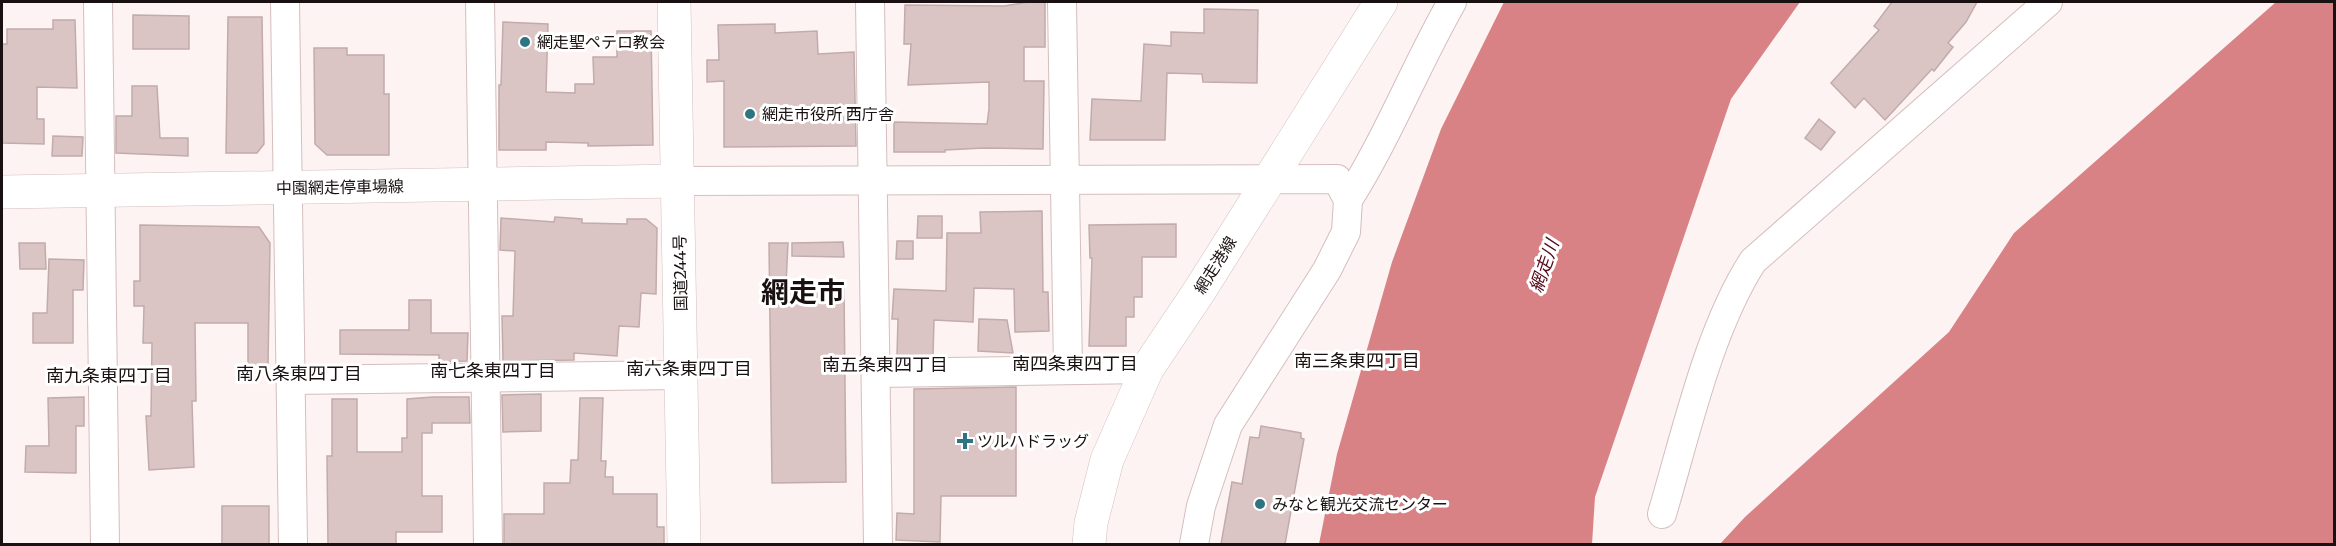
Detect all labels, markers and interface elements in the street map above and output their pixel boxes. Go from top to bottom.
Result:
place label: 網走聖ペテロ教会 [537,32,665,52]
marker: 網走聖ペテロ教会 [518,35,532,49]
place label: 網走市役所 西庁舎 [762,104,894,124]
marker: 網走市役所 西庁舎 [743,107,757,121]
street label: 中園網走停車場線 [276,176,404,198]
street label: 網走港線 [1190,233,1240,297]
street label: 国道244号 [669,234,691,312]
water label: 網走川 [1524,235,1564,295]
district label: 網走市 [761,274,845,310]
district label: 南三条東四丁目 [1294,349,1420,372]
district label: 南四条東四丁目 [1012,352,1138,375]
district label: 南五条東四丁目 [822,353,948,376]
district label: 南六条東四丁目 [626,357,752,380]
district label: 南七条東四丁目 [430,359,556,382]
district label: 南八条東四丁目 [236,362,362,385]
district label: 南九条東四丁目 [46,364,172,387]
place label: ツルハドラッグ [977,431,1089,451]
marker: ツルハドラッグ [958,434,972,448]
place label: みなと観光交流センター [1272,494,1448,514]
marker: みなと観光交流センター [1253,497,1267,511]

